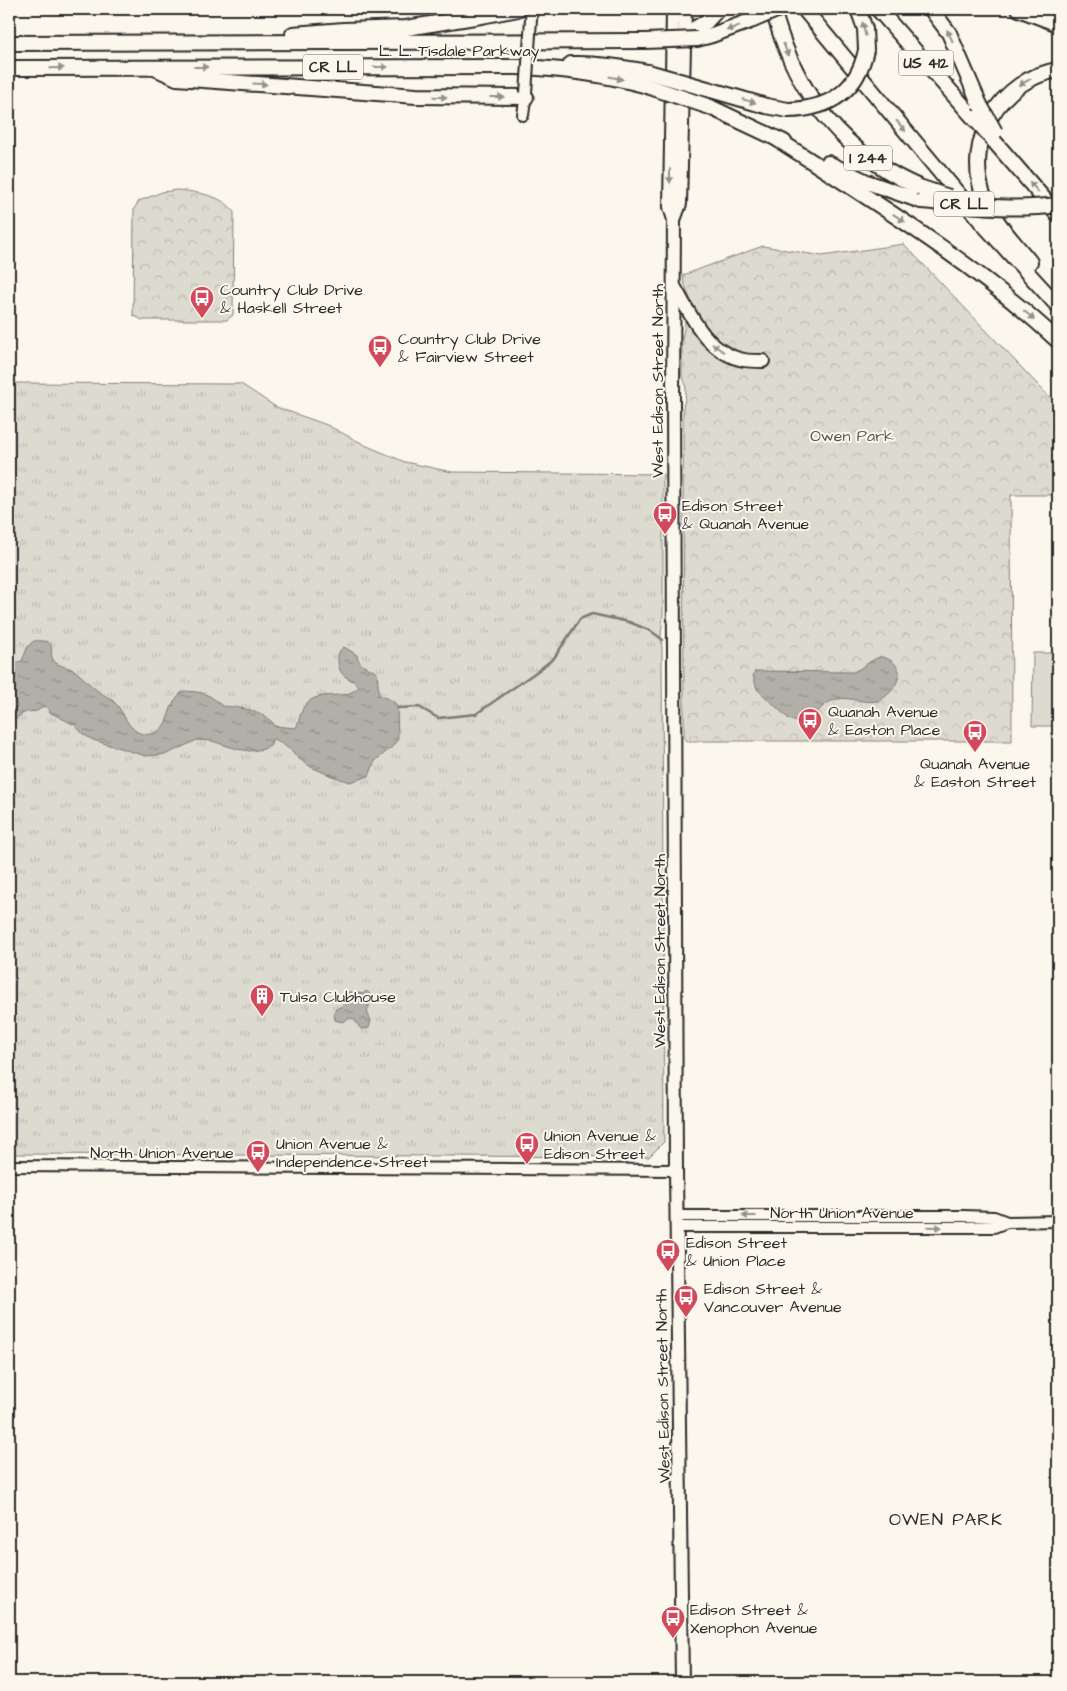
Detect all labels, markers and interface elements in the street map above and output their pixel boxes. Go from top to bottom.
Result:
one-way arrow [860,21,868,37]
one-way arrow [725,25,740,32]
one-way arrow [946,29,954,43]
street label: L. L. Tisdale Parkway [379,40,540,63]
one-way arrow [782,43,790,58]
road number: US 412 [898,50,954,76]
road number: CR LL [303,54,363,80]
one-way arrow [193,63,209,71]
one-way arrow [373,63,389,71]
one-way arrow [50,64,66,72]
one-way arrow [608,74,623,82]
one-way arrow [1019,77,1032,86]
one-way arrow [252,81,268,89]
one-way arrow [432,93,448,101]
one-way arrow [489,93,505,101]
one-way arrow [742,98,757,106]
one-way arrow [896,119,907,132]
road number: I 244 [844,146,892,170]
one-way arrow [666,168,674,184]
one-way arrow [1029,180,1040,193]
road number: CR LL [934,192,994,216]
one-way arrow [892,213,906,223]
place label: Country Club Drive & Haskell Street [220,279,363,319]
street label: West Edison Street North [647,284,669,478]
bus stop icon: Country Club Drive & Haskell Street [189,285,215,319]
one-way arrow [1022,310,1035,321]
place label: Country Club Drive & Fairview Street [398,328,541,368]
bus stop icon: Country Club Drive & Fairview Street [367,334,393,368]
one-way arrow [711,343,725,353]
park label: Owen Park [810,425,894,447]
place label: Edison Street & Quanah Avenue [682,495,810,535]
bus stop icon: Edison Street & Quanah Avenue [652,501,678,535]
place label: Quanah Avenue & Easton Place [828,701,941,741]
bus stop icon: Quanah Avenue & Easton Place [797,707,823,741]
bus stop icon: Quanah Avenue & Easton Street [962,719,988,753]
place label: Quanah Avenue & Easton Street [914,753,1037,793]
street label: West Edison Street North [649,854,671,1048]
building icon: Tulsa Clubhouse [249,983,275,1017]
place label: Tulsa Clubhouse [280,986,396,1008]
place label: Union Avenue & Edison Street [544,1125,656,1165]
bus stop icon: Union Avenue & Edison Street [514,1131,540,1165]
place label: Union Avenue & Independence Street [276,1133,429,1173]
bus stop icon: Union Avenue & Independence Street [245,1139,271,1173]
street label: North Union Avenue [90,1142,234,1164]
street label: North Union Avenue [770,1202,914,1224]
one-way arrow [741,1211,757,1219]
one-way arrow [928,1223,944,1231]
place label: Edison Street & Union Place [686,1232,787,1272]
bus stop icon: Edison Street & Union Place [655,1238,681,1272]
place label: Edison Street & Vancouver Avenue [704,1278,842,1318]
bus stop icon: Edison Street & Vancouver Avenue [673,1284,699,1318]
street label: West Edison Street North [650,1289,676,1483]
district label: OWEN PARK [889,1507,1003,1532]
place label: Edison Street & Xenophon Avenue [690,1599,818,1639]
bus stop icon: Edison Street & Xenophon Avenue [660,1605,686,1639]

